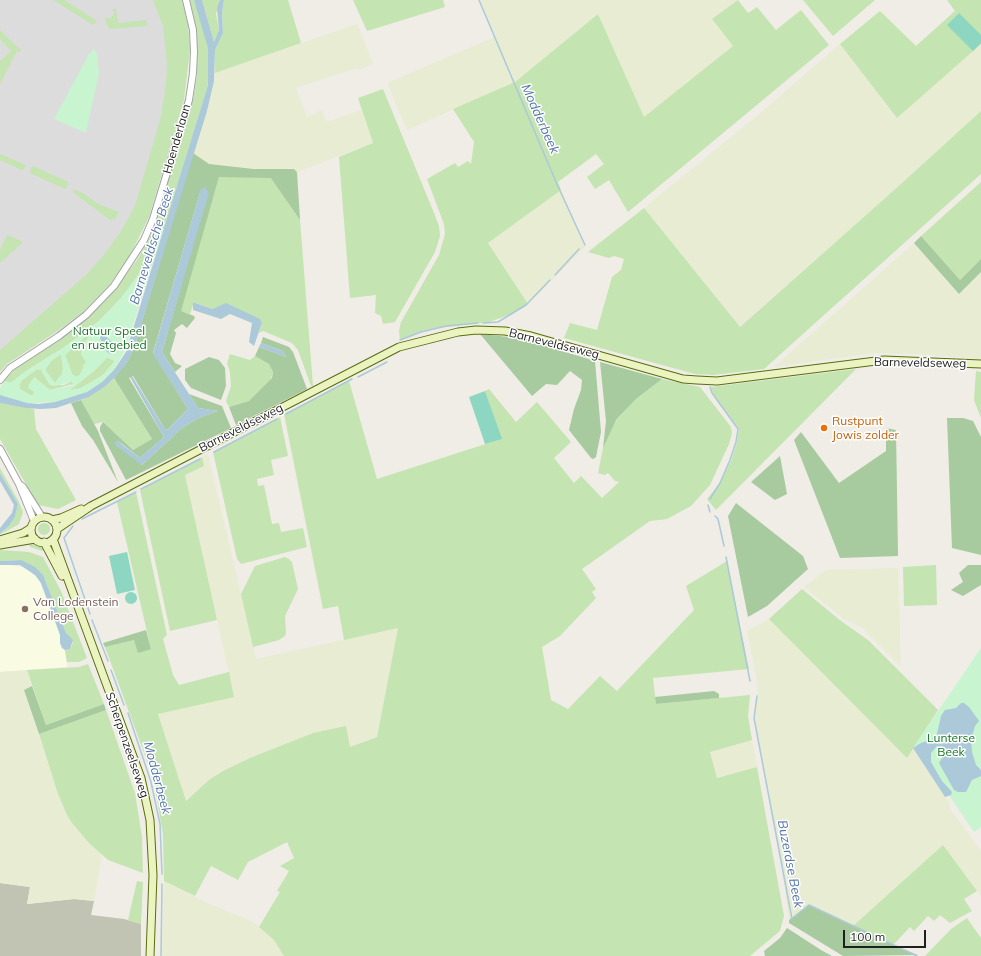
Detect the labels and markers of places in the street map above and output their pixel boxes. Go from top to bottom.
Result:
place label: Rustpunt Jowis zolder [832,414,899,442]
marker: Rustpunt Jowis zolder [819,423,829,433]
place label: Van Lodenstein College [33,595,119,623]
marker: Van Lodenstein College [20,604,30,614]

